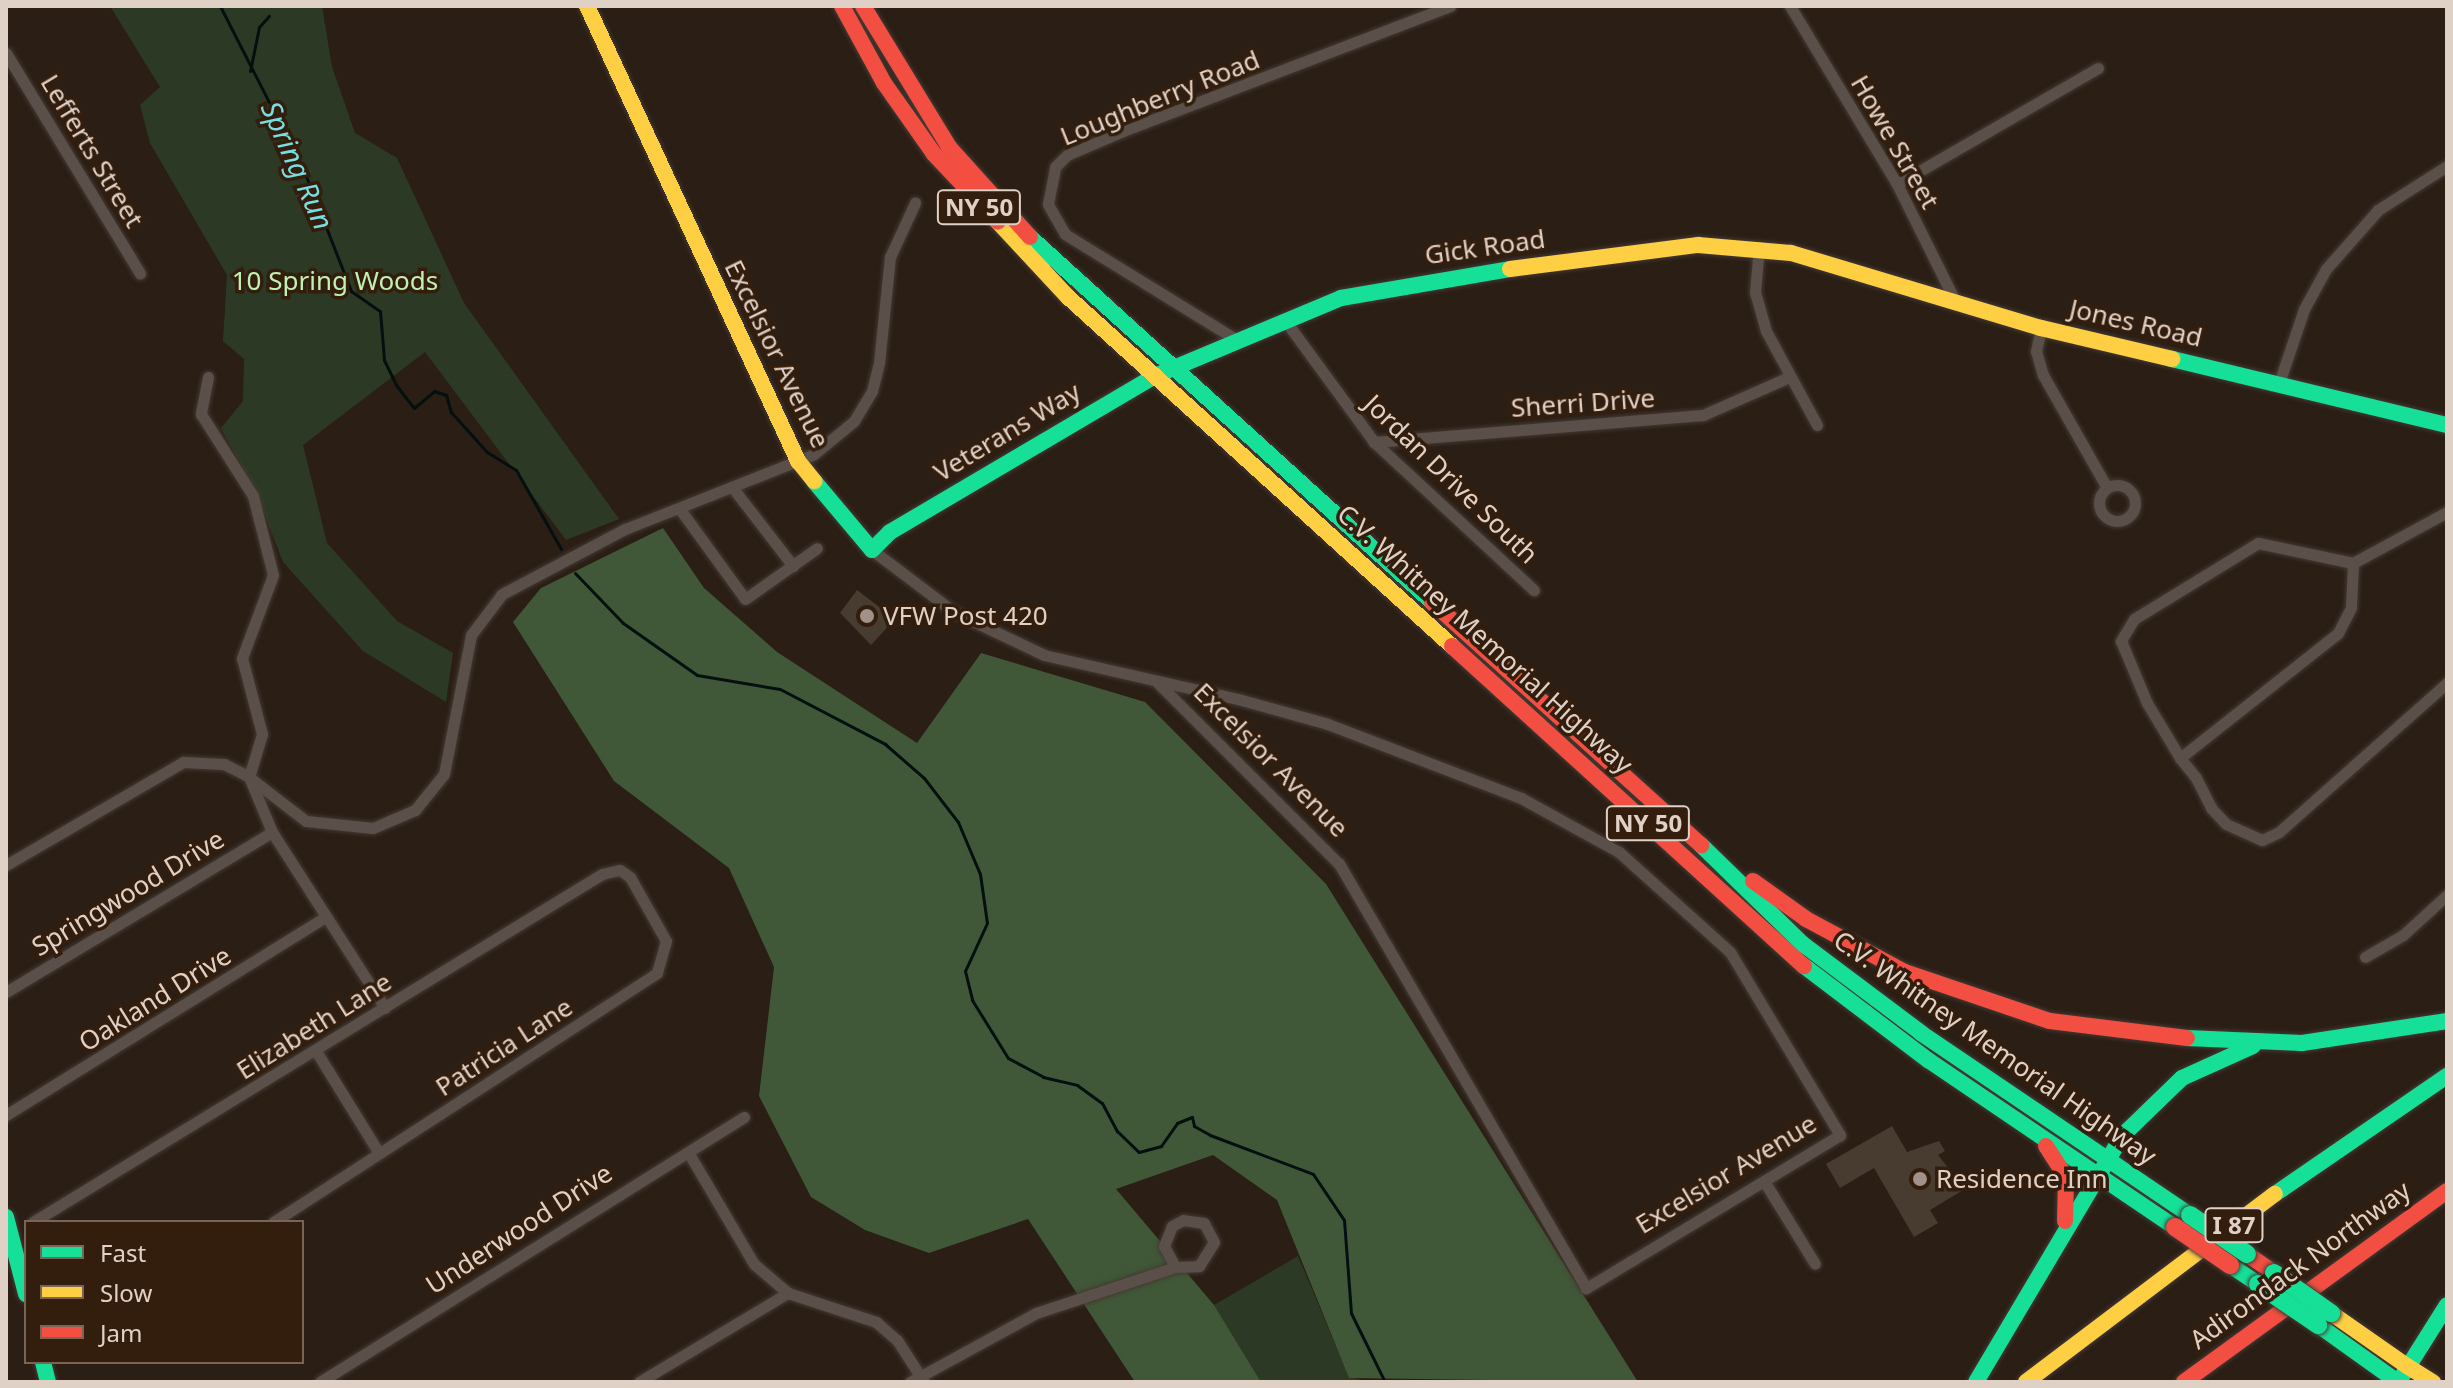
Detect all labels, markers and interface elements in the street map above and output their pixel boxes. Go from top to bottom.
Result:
street label: Loughberry Road [1056,44,1264,152]
street label: Lefferts Street [34,69,150,233]
street label: Howe Street [1844,70,1946,214]
water label: Spring Run [255,96,341,234]
road number: NY 50 [935,187,1023,227]
street label: Gick Road [1423,223,1547,271]
street label: Excelsior Avenue [718,255,836,453]
park label: 10 Spring Woods [232,265,438,297]
street label: Jones Road [2067,293,2205,353]
street label: Veterans Way [928,376,1086,488]
street label: Sherri Drive [1510,382,1656,424]
street label: Jordan Drive South [1358,388,1544,570]
street label: C.V. Whitney Memorial Highway [1331,498,1639,780]
place label: VFW Post 420 [883,600,1048,632]
marker: VFW Post 420 [858,607,876,625]
street label: Excelsior Avenue [1187,676,1355,844]
road number: NY 50 [1604,803,1692,843]
street label: Springwood Drive [26,823,230,963]
street label: C.V. Whitney Memorial Highway [1828,924,2162,1172]
street label: Oakland Drive [73,940,237,1058]
street label: Elizabeth Lane [231,966,397,1086]
street label: Patricia Lane [430,991,578,1103]
street label: Excelsior Avenue [1630,1108,1822,1240]
street label: Underwood Drive [420,1157,618,1301]
place label: Residence Inn [1936,1163,2108,1195]
marker: Residence Inn [1911,1170,1929,1188]
street label: Adirondack Northway [2184,1175,2416,1355]
road number: I 87 [2204,1205,2264,1245]
legend [24,1220,304,1364]
text: Fast [100,1236,146,1269]
text: Slow [100,1276,152,1309]
text: Jam [100,1316,142,1349]

